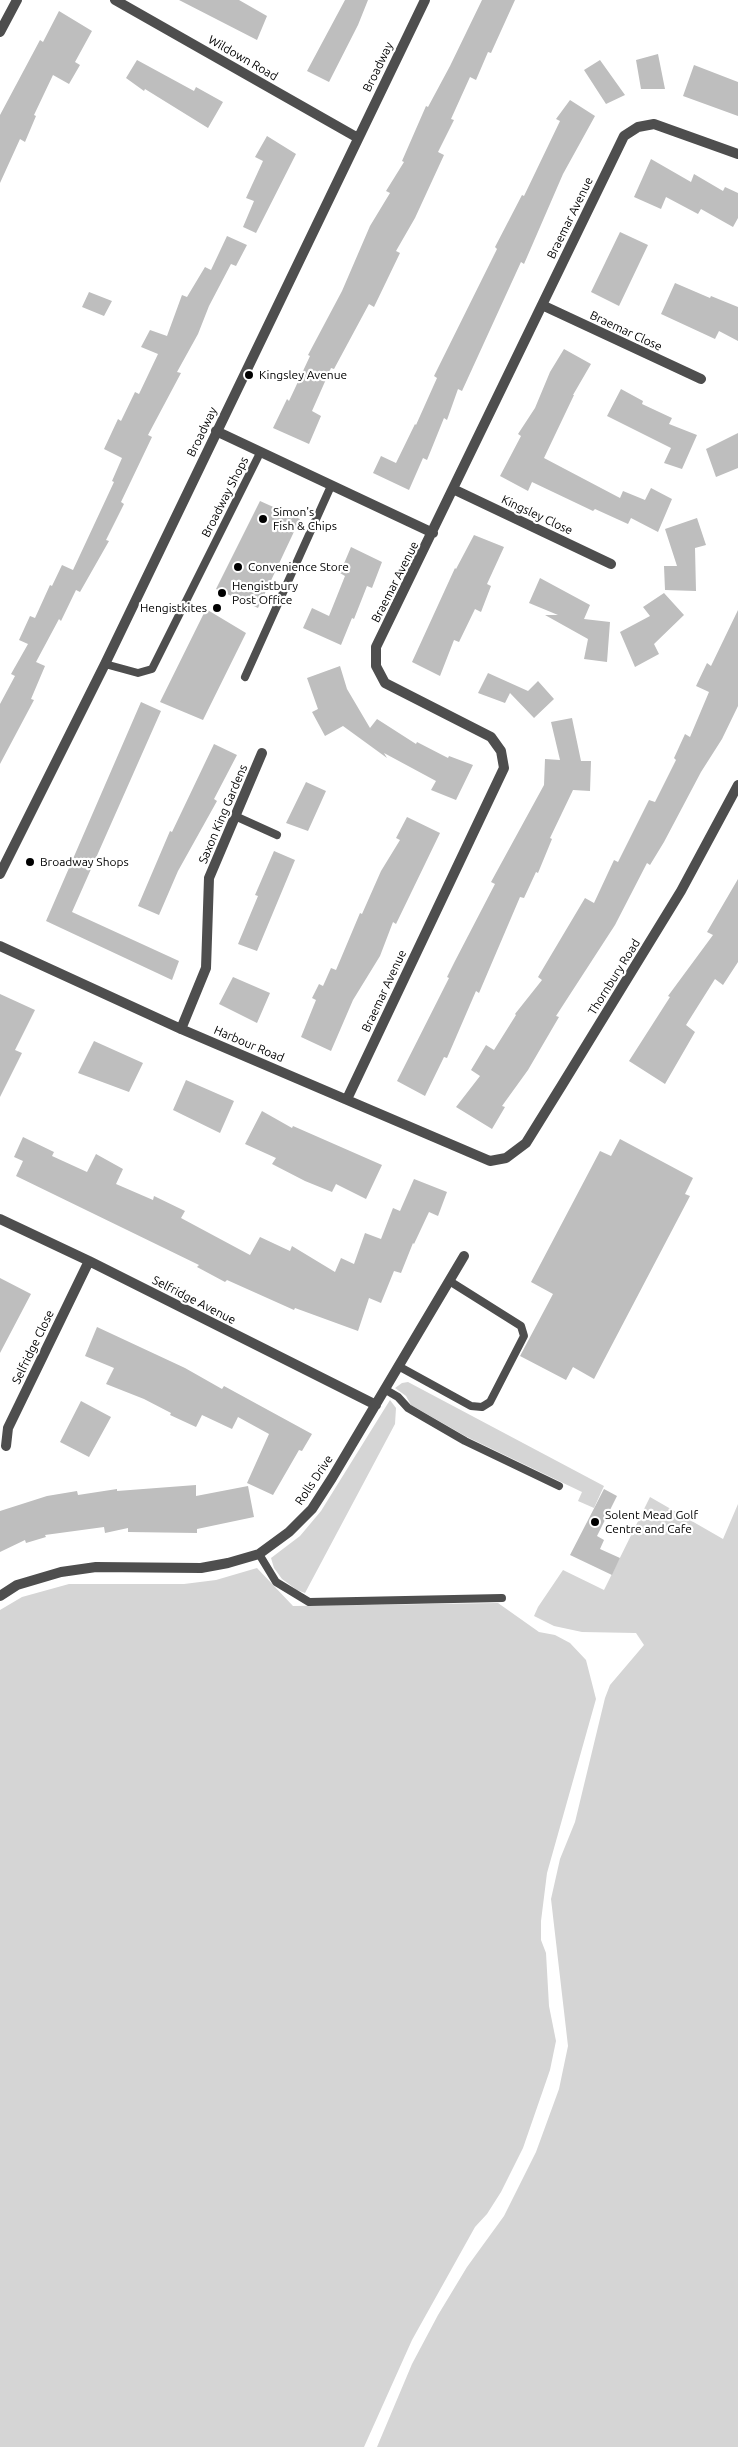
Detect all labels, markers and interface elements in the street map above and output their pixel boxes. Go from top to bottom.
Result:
street label: Wildown Road [206,32,280,84]
street label: Broadway [360,40,396,94]
street label: Braemar Avenue [544,175,596,261]
street label: Braemar Close [588,308,664,354]
place label: Kingsley Avenue [259,368,347,382]
marker: Kingsley Avenue [243,369,255,381]
street label: Broadway [184,405,220,459]
street label: Broadway Shops [198,454,252,540]
street label: Kingsley Close [499,492,575,538]
place label: Simon's Fish & Chips [273,505,337,533]
marker: Simon's Fish & Chips [257,513,269,525]
street label: Braemar Avenue [368,539,422,625]
place label: Convenience Store [248,560,349,574]
marker: Convenience Store [232,561,244,573]
place label: Hengistbury Post Office [232,579,298,607]
marker: Hengistbury Post Office [216,587,228,599]
place label: Hengistkites [140,601,207,615]
marker: Hengistkites [211,602,223,614]
street label: Saxon King Gardens [196,762,250,866]
place label: Broadway Shops [40,855,129,869]
marker: Broadway Shops [24,856,36,868]
street label: Thornbury Road [585,936,643,1018]
street label: Braemar Avenue [359,948,409,1034]
street label: Harbour Road [212,1023,286,1065]
street label: Selfridge Avenue [150,1273,238,1327]
street label: Selfridge Close [9,1308,57,1386]
street label: Rolls Drive [292,1452,336,1508]
place label: Solent Mead Golf Centre and Cafe [605,1508,698,1536]
marker: Solent Mead Golf Centre and Cafe [589,1516,601,1528]

